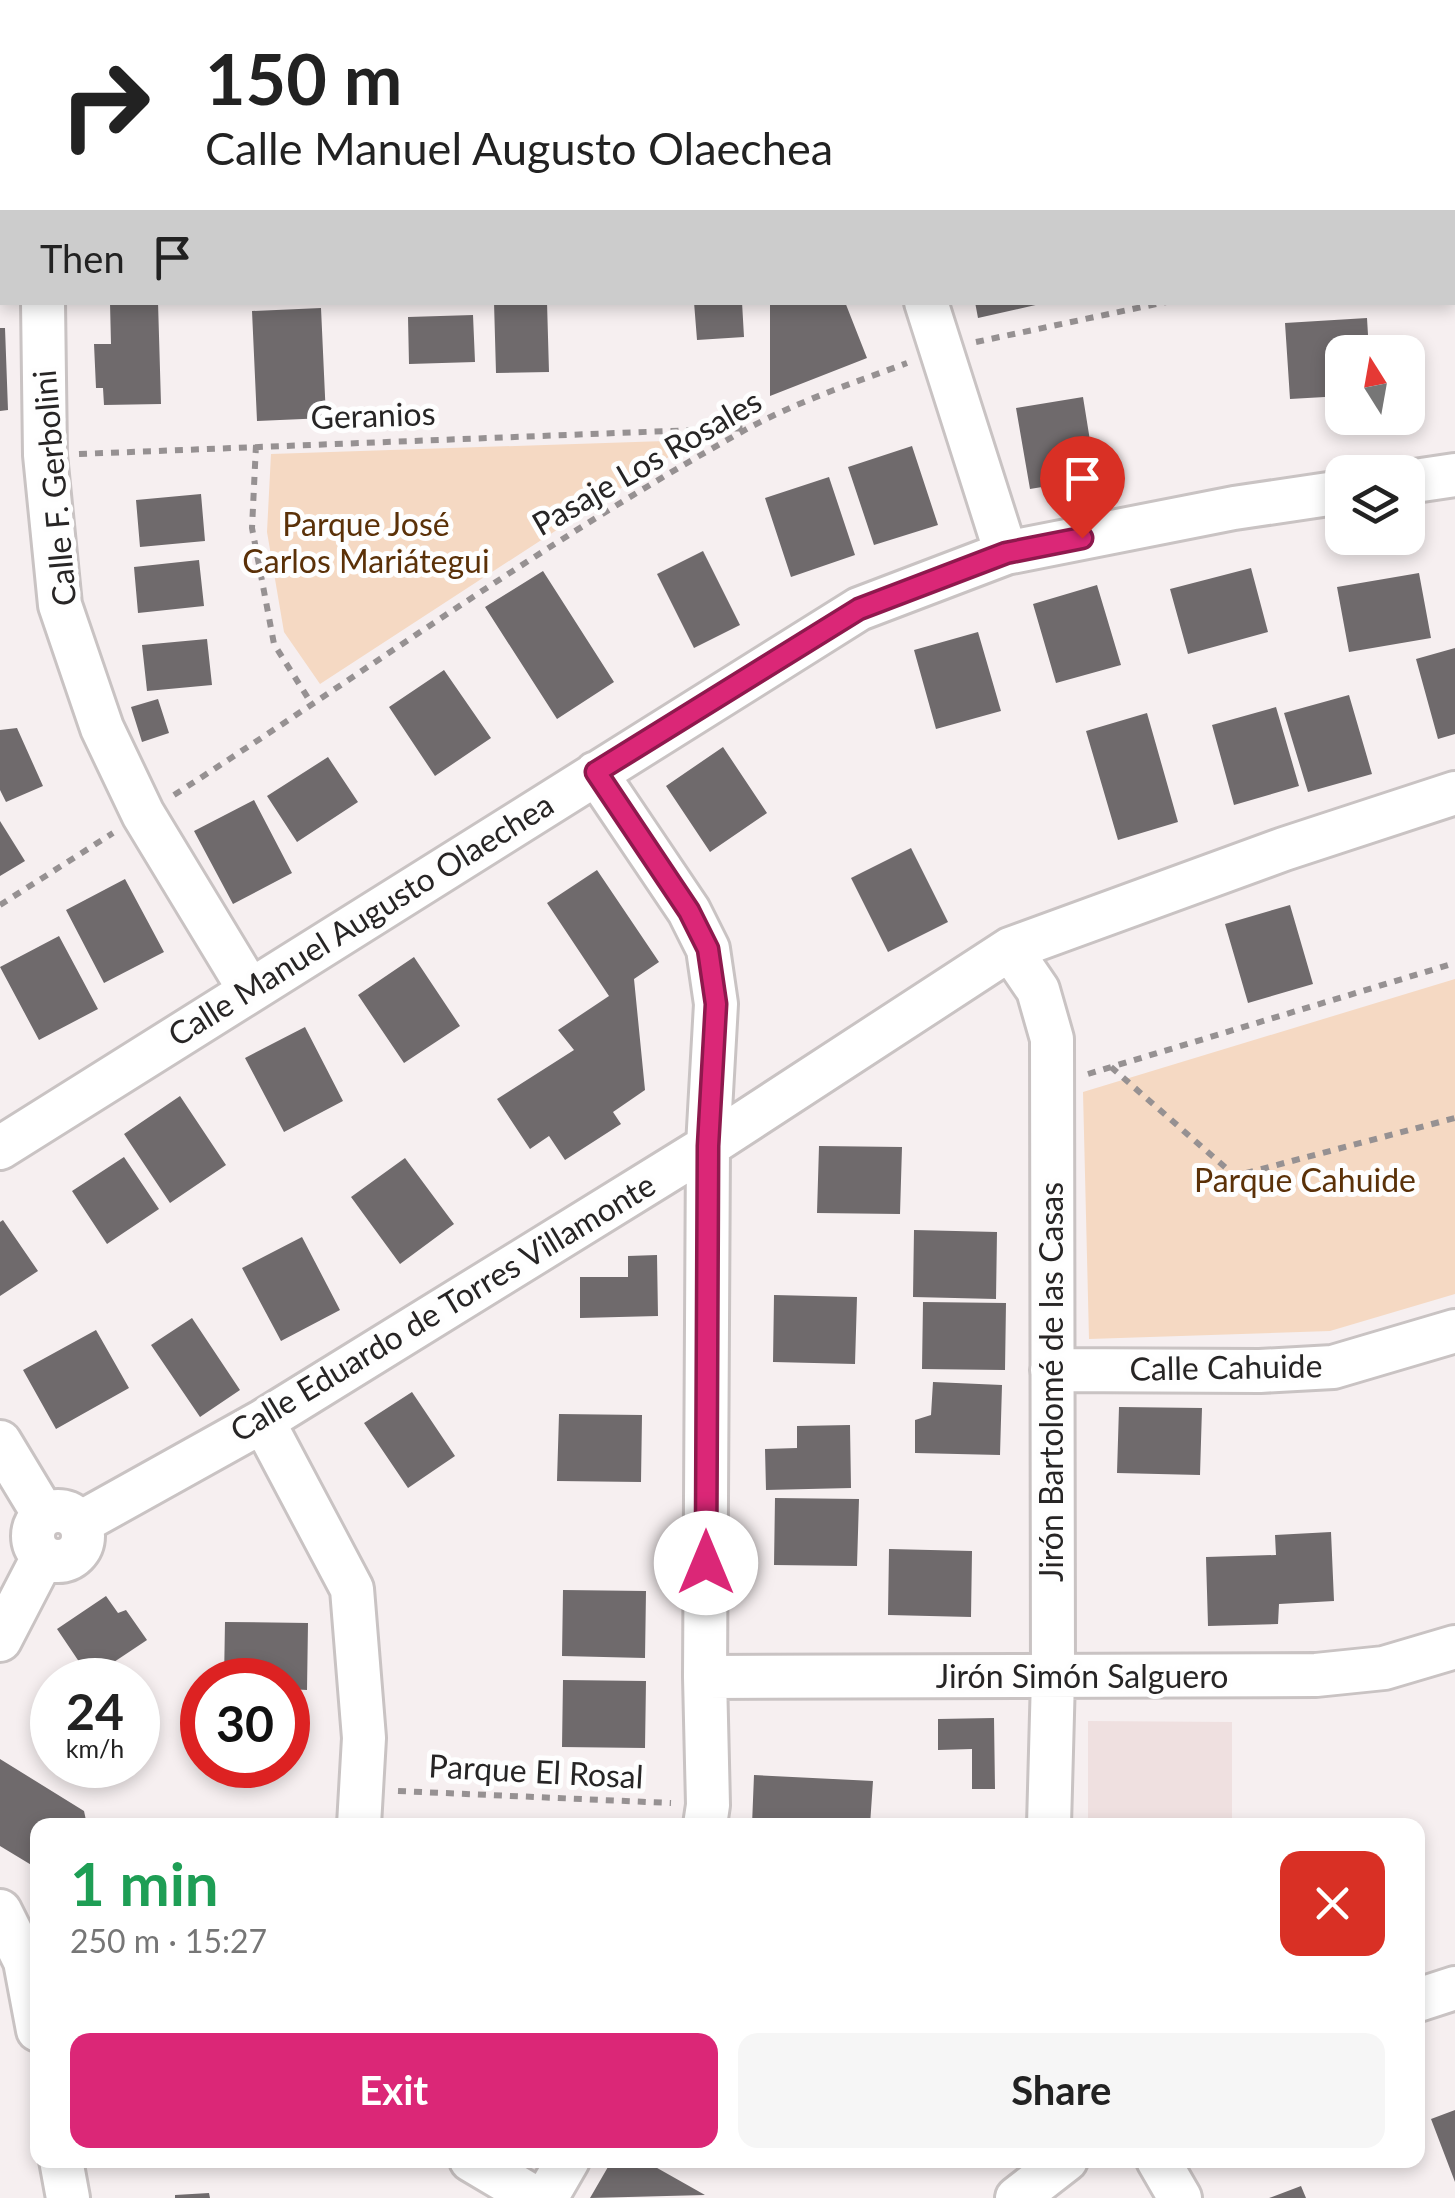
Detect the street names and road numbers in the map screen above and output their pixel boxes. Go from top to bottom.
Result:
street label: Calle F. Gerbolini [24,368,83,608]
street label: Pasaje Los Rosales [525,380,768,543]
street label: Geranios [310,393,436,436]
street label: Calle Manuel Augusto Olaechea [160,784,560,1054]
street label: Calle Eduardo de Torres Villamonte [223,1164,662,1449]
street label: Jirón Bartolomé de las Casas [1031,1182,1070,1582]
street label: Calle Cahuide [1129,1345,1323,1388]
street label: Jirón Simón Salguero [936,1656,1228,1695]
street label: Parque El Rosal [428,1745,644,1796]

